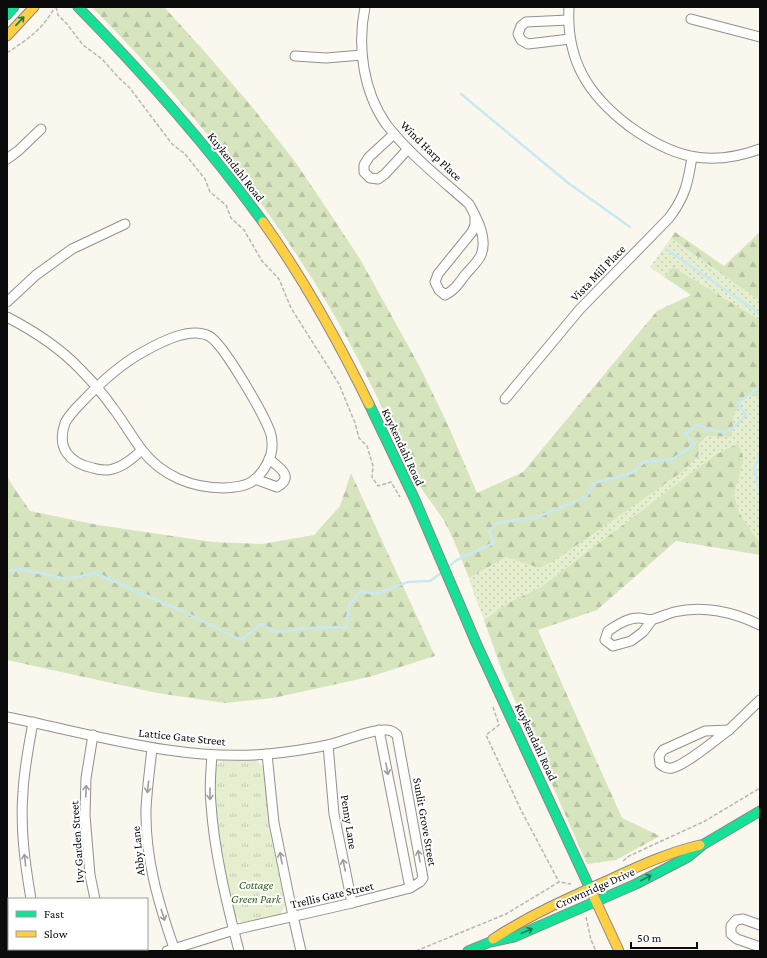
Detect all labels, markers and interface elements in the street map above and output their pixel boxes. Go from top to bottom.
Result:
one-way arrow [16,16,25,26]
street label: Wind Harp Place [397,118,465,184]
street label: Kuykendahl Road [205,130,268,205]
street label: Vista Mill Place [568,242,628,304]
street label: Kuykendahl Road [379,406,427,489]
street label: Kuykendahl Road [512,701,560,784]
street label: Lattice Gate Street [138,725,227,749]
one-way arrow [383,762,391,775]
street label: Sunlit Grove Street [410,777,440,868]
one-way arrow [144,780,152,793]
one-way arrow [82,785,90,798]
one-way arrow [206,787,214,800]
street label: Penny Lane [338,794,360,850]
street label: Ivy Garden Street [67,799,87,884]
street label: Abby Lane [128,825,148,877]
one-way arrow [415,850,423,863]
one-way arrow [276,852,284,865]
one-way arrow [22,854,29,867]
one-way arrow [340,859,348,872]
street label: Crownridge Drive [553,864,637,912]
one-way arrow [640,874,652,882]
park label: Cottage Green Park [231,878,282,906]
street label: Trellis Gate Street [289,878,376,911]
legend [8,898,148,950]
text: Fast [44,907,65,921]
one-way arrow [159,908,167,920]
scale bar [631,924,697,950]
text: Slow [44,927,68,941]
one-way arrow [521,927,533,935]
text: 50 m [637,931,662,945]

